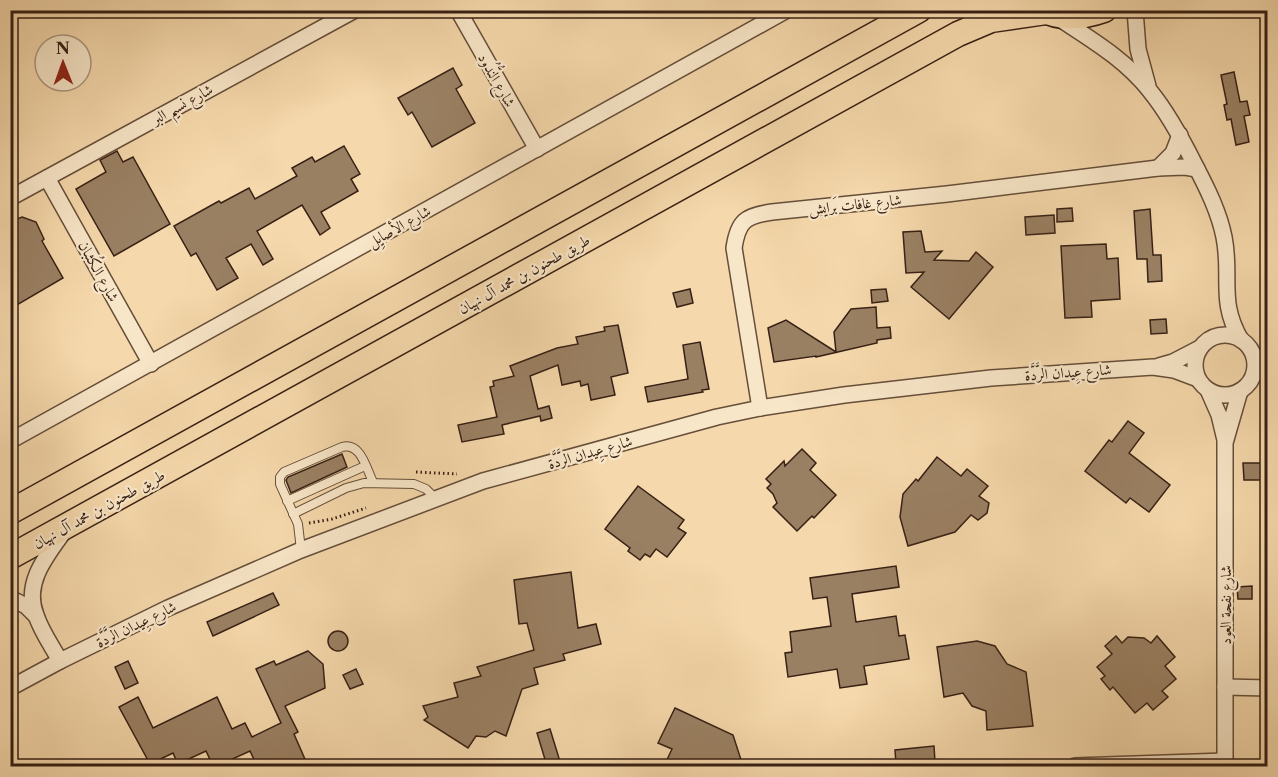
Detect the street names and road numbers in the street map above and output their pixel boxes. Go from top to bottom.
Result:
street label: شارع النُّدُود [470,47,524,112]
street label: شارع نسيم البر [146,79,219,135]
street label: شارع غافات بَرايش [808,189,903,222]
street label: شارع الأصايِل [364,200,436,255]
street label: طريق طحنون بن محمد آل نهيان [455,230,594,319]
street label: شارع الكُثبان [71,236,126,307]
street label: شارع عِيدان الرَّدَّة [1024,357,1112,388]
street label: شارع عِيدان الرَّدَّة [545,428,635,477]
street label: طريق طحنون بن محمد آل نهيان [30,465,169,554]
street label: شارع نفحة العود [1216,565,1239,645]
street label: شارع عِيدان الرَّدَّة [92,594,181,655]

